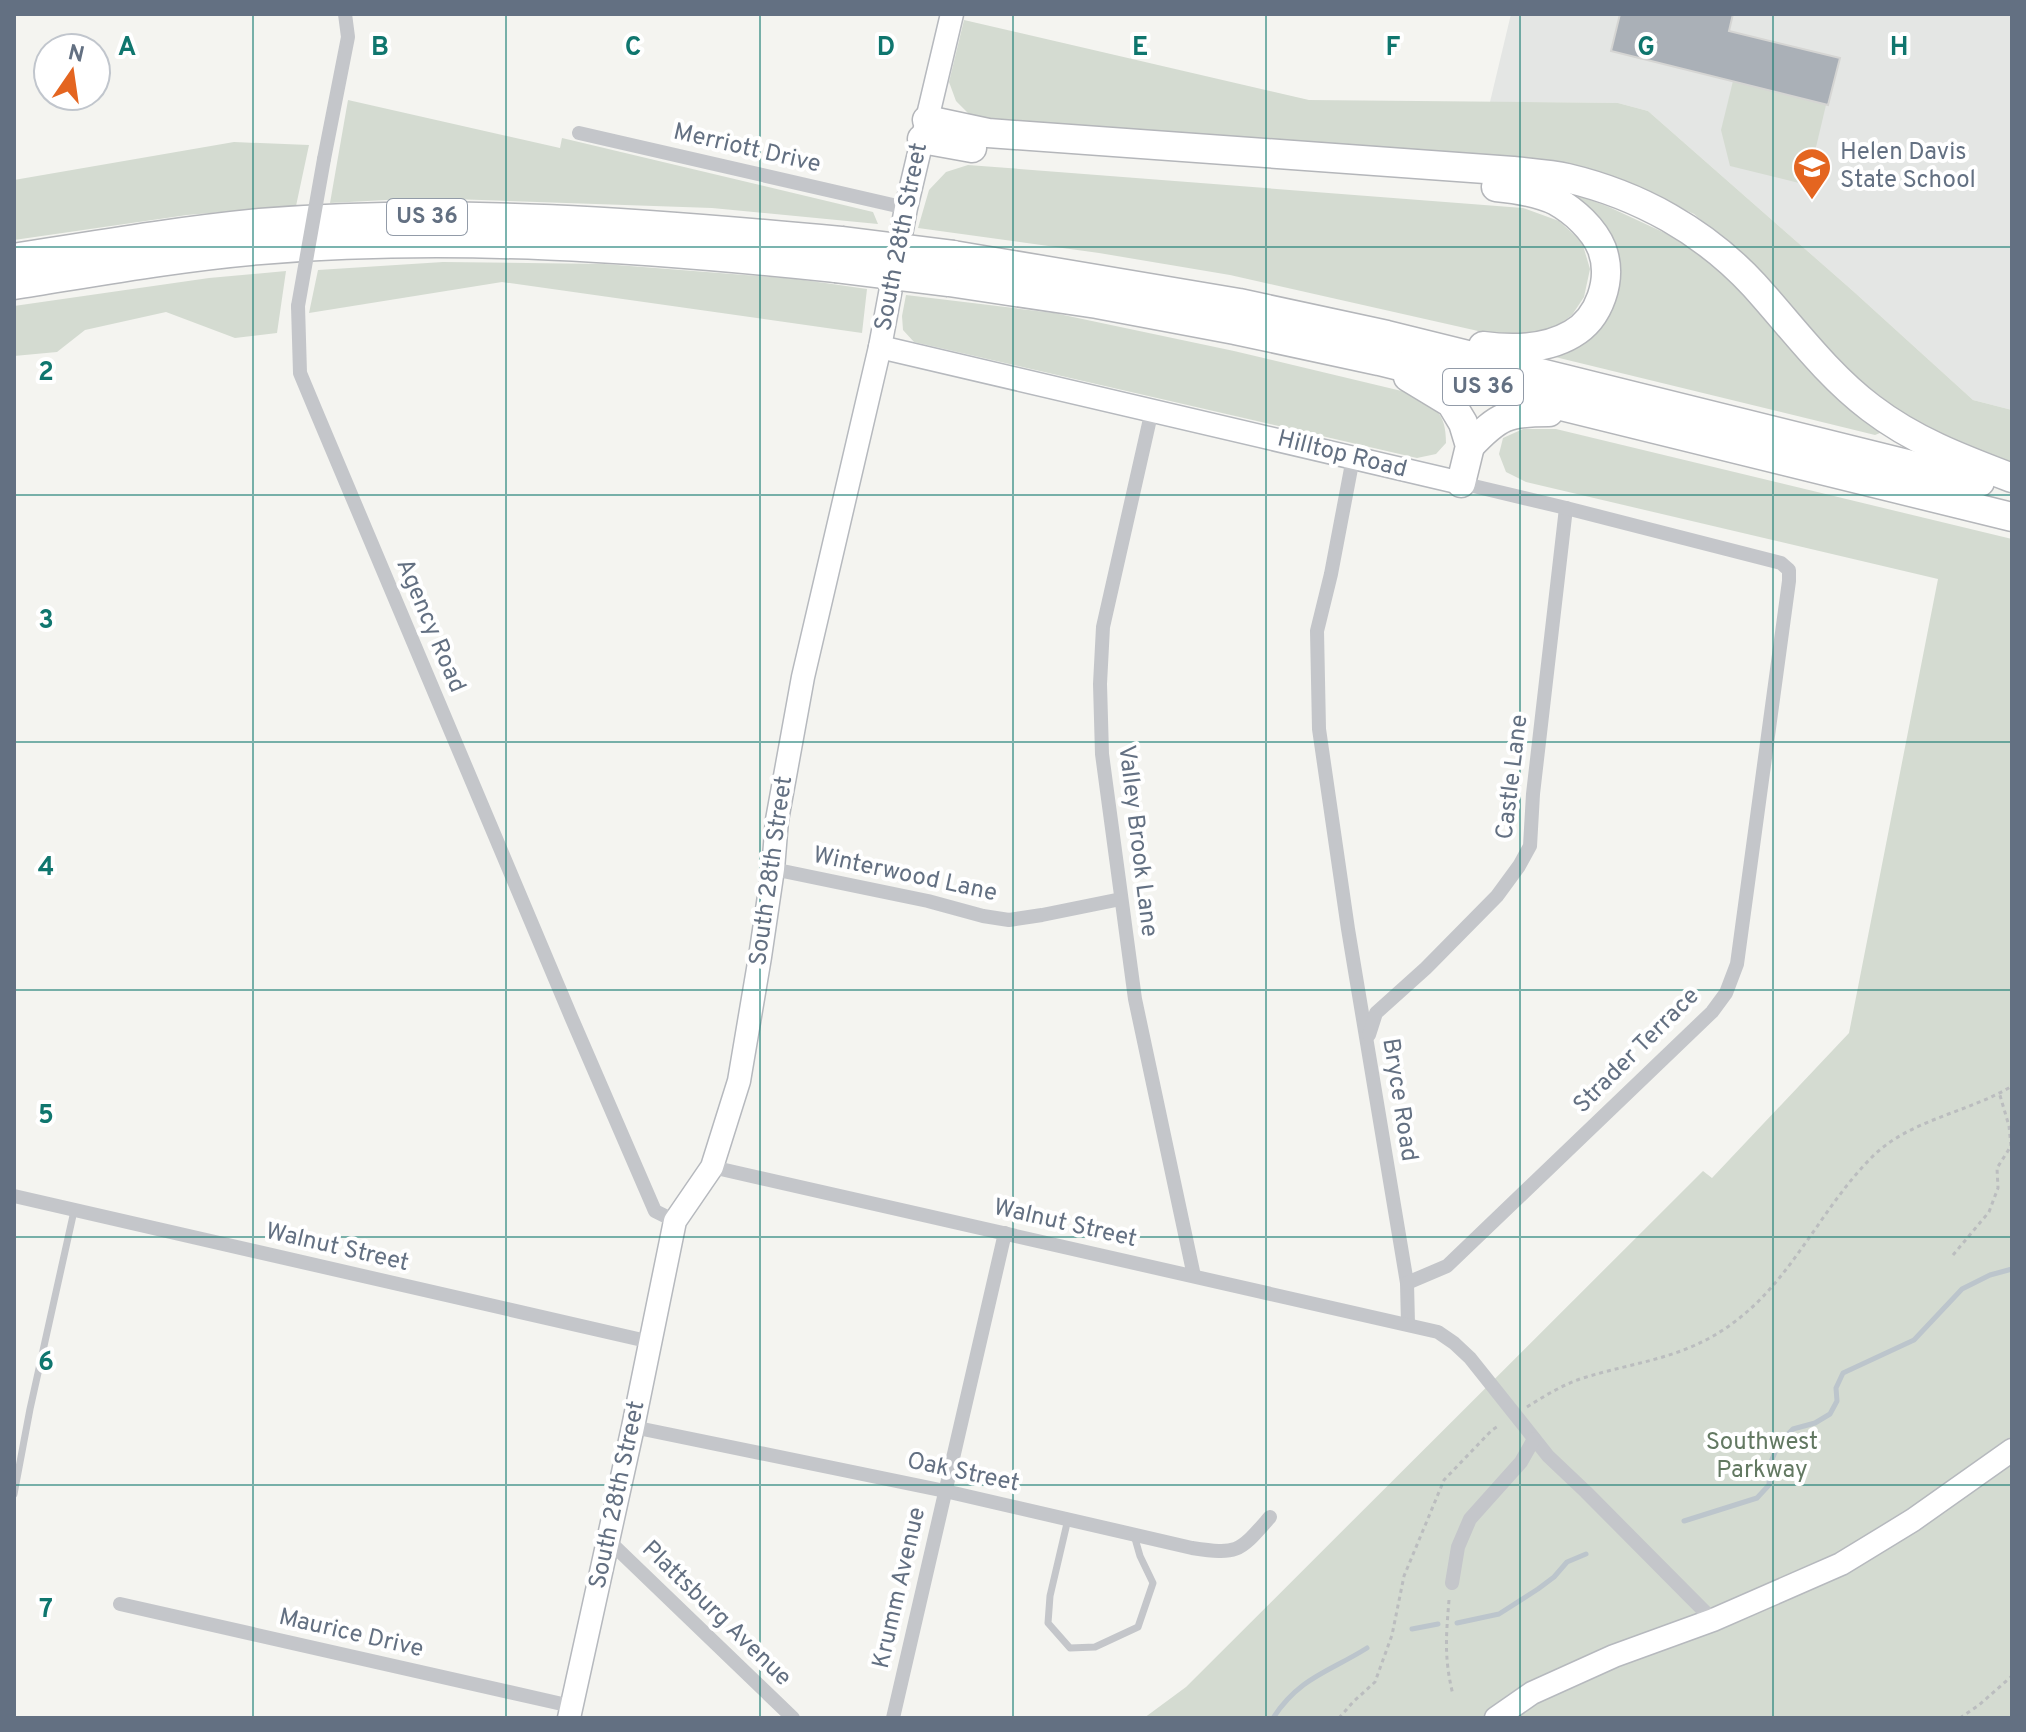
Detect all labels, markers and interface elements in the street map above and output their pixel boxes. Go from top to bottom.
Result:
north arrow [32,32,112,112]
text: A [118,32,136,65]
text: B [371,32,389,65]
text: C [625,32,641,65]
text: D [877,32,895,65]
text: E [1132,32,1148,65]
text: F [1386,32,1401,65]
text: G [1637,32,1655,65]
text: H [1890,32,1908,65]
text: N [65,40,87,70]
street label: Merriott Drive [670,117,824,181]
place label: Helen Davis State School [1840,138,1976,196]
street label: South 28th Street [869,140,935,334]
school or university icon: Helen Davis State School [1791,146,1833,201]
road number: US 36 [387,199,467,235]
text: 2 [38,357,54,390]
road number: US 36 [1443,369,1523,405]
street label: Hilltop Road [1274,424,1410,486]
street label: Agency Road [388,555,472,697]
text: 3 [38,605,54,638]
street label: Castle Lane [1490,713,1536,841]
street label: Valley Brook Lane [1110,743,1164,939]
street label: South 28th Street [744,774,800,968]
street label: Winterwood Lane [810,841,1000,909]
text: 4 [38,852,54,885]
street label: Strader Terrace [1568,982,1706,1120]
street label: Bryce Road [1374,1036,1424,1164]
text: 5 [38,1100,54,1133]
street label: Walnut Street [990,1193,1140,1255]
street label: Walnut Street [262,1217,412,1279]
text: 6 [38,1347,54,1380]
street label: South 28th Street [583,1398,653,1592]
park label: Southwest Parkway [1706,1428,1818,1486]
street label: Oak Street [904,1446,1022,1500]
street label: Krumm Avenue [867,1504,933,1672]
street label: Plattsburg Avenue [635,1535,797,1693]
text: 7 [39,1594,53,1627]
street label: Maurice Drive [276,1603,426,1665]

